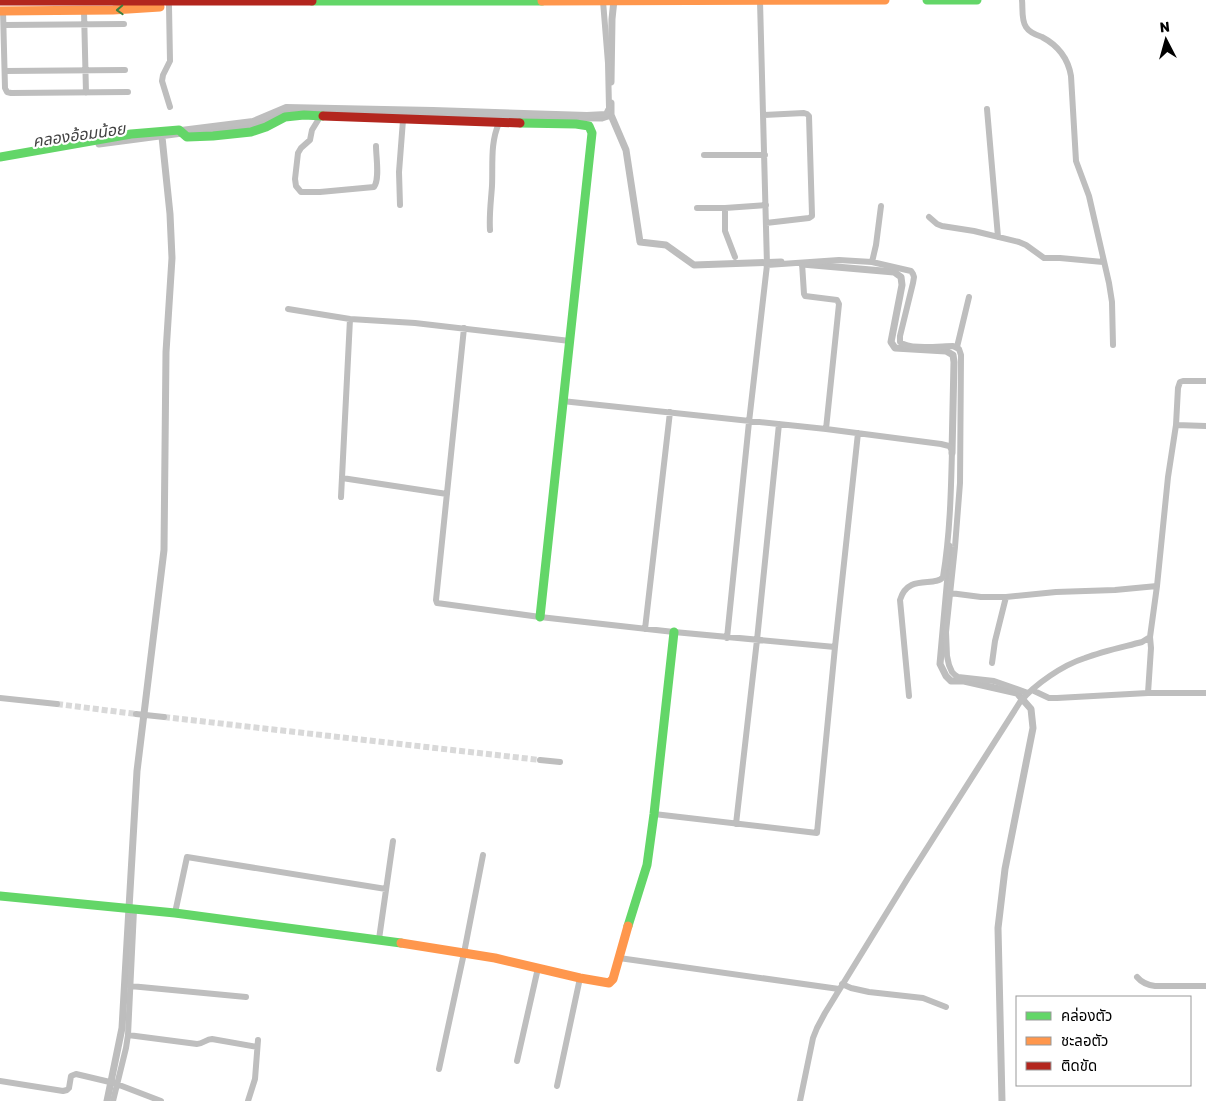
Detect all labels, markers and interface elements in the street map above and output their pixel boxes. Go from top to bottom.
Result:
one-way arrow [116,4,124,15]
north arrow [1141,15,1191,65]
text: N [1159,19,1171,37]
water label: คลองอ้อมน้อย [31,119,128,151]
legend [1016,996,1191,1086]
text: คล่องตัว [1061,1007,1112,1025]
text: ชะลอตัว [1061,1032,1108,1050]
text: ติดขัด [1061,1057,1097,1075]

